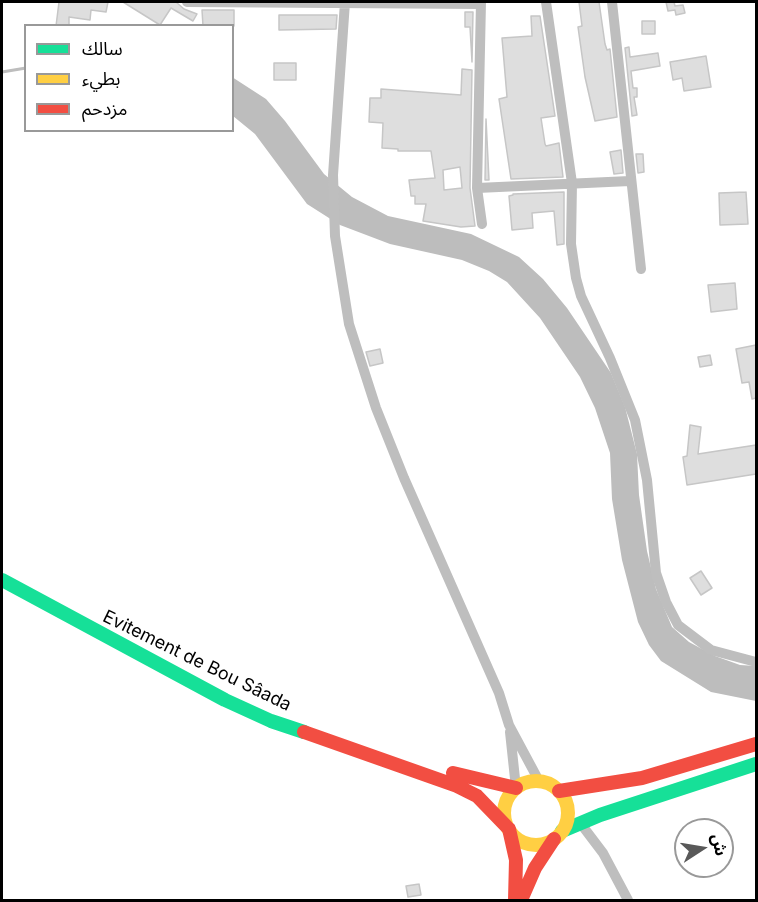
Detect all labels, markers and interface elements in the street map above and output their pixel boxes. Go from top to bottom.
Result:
legend [24,24,234,132]
text: سالك [82,38,123,59]
text: بطيء [82,68,120,89]
text: مزدحم [82,98,127,119]
street label: Evitement de Bou Sâada [99,606,295,716]
north arrow [674,818,734,878]
text: ش [708,832,732,857]

